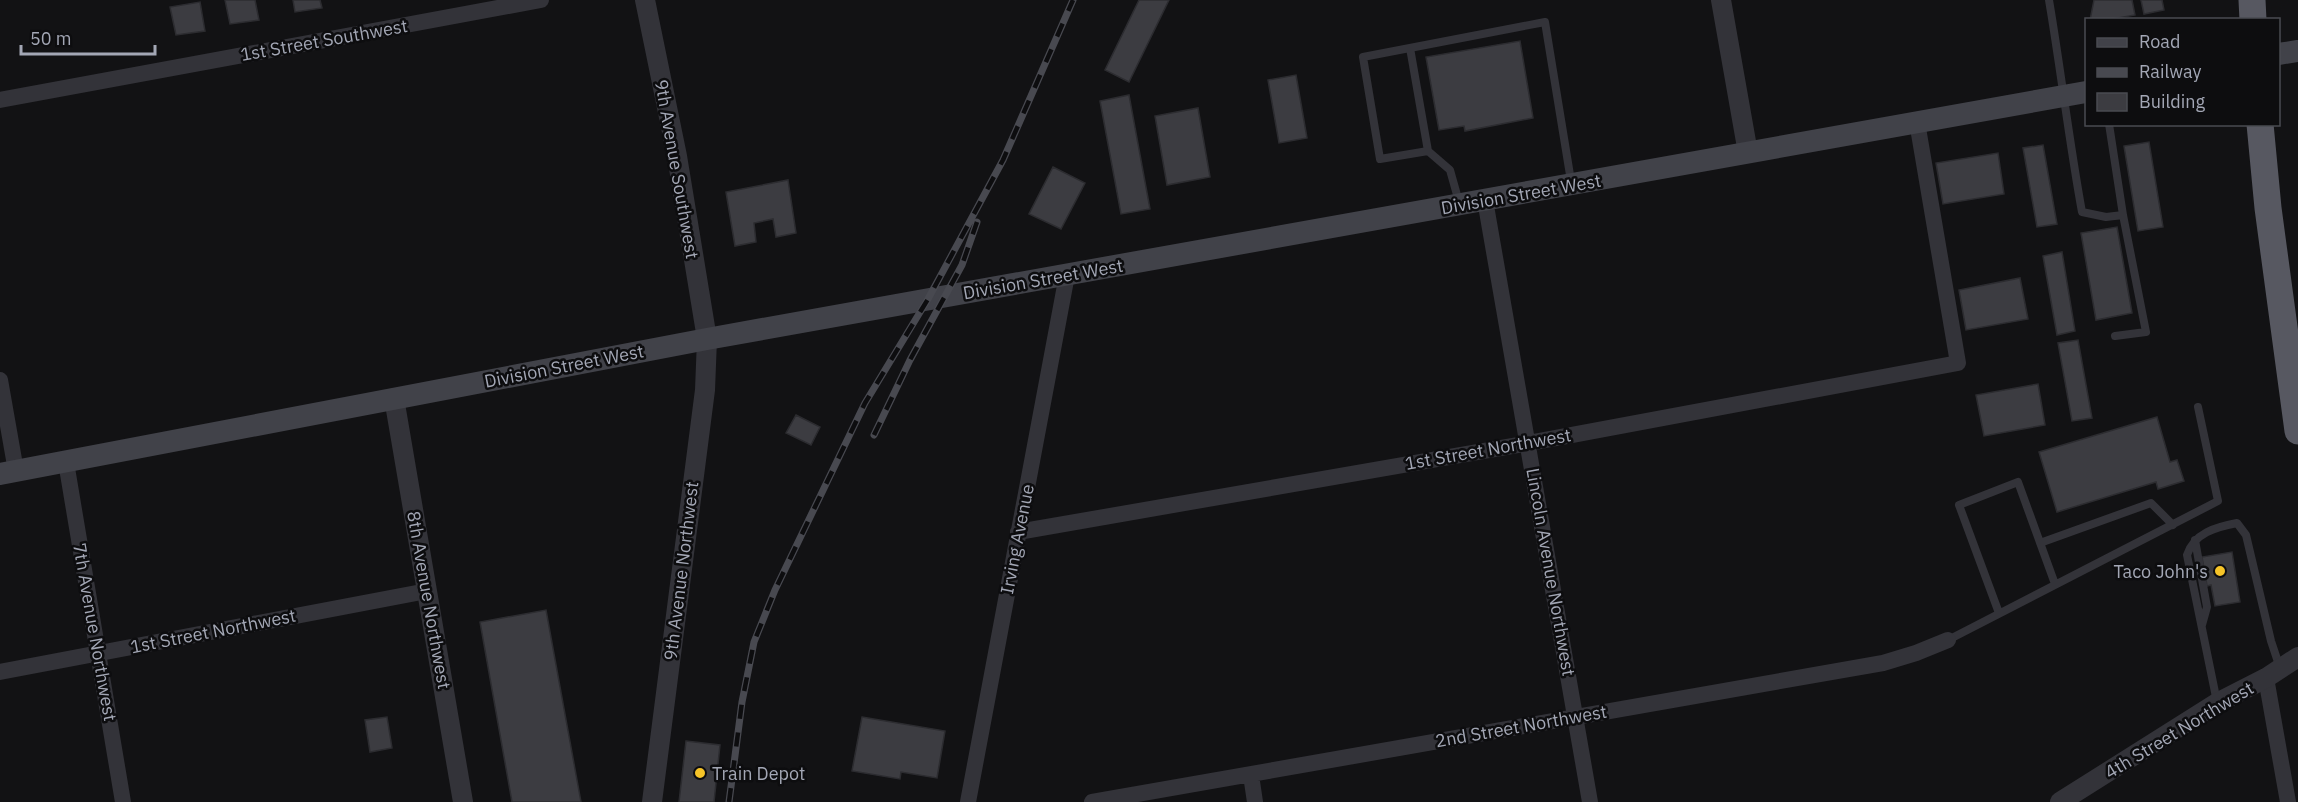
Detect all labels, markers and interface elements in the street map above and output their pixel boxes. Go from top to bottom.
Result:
street label: 1st Street Southwest [239,14,409,66]
scale bar [21,18,154,56]
legend [2085,18,2280,126]
text: 50 m [30,27,72,50]
text: Road [2139,30,2180,53]
text: Railway [2139,60,2201,83]
street label: 9th Avenue Southwest [650,78,704,260]
text: Building [2139,90,2206,113]
street label: Division Street West [1439,169,1603,219]
street label: Division Street West [961,254,1125,304]
street label: Division Street West [482,339,646,393]
street label: 1st Street Northwest [1403,423,1573,475]
street label: Lincoln Avenue Northwest [1521,466,1581,678]
street label: 9th Avenue Northwest [659,480,703,662]
street label: Irving Avenue [995,482,1039,596]
street label: 8th Avenue Northwest [402,509,456,691]
street label: 7th Avenue Northwest [68,541,122,723]
place label: Taco John's [2114,560,2208,583]
marker: Taco John's [2213,564,2227,578]
street label: 1st Street Northwest [128,604,298,658]
street label: 4th Street Northwest [2100,676,2258,784]
street label: 2nd Street Northwest [1433,700,1609,752]
place label: Train Depot [712,762,805,785]
marker: Train Depot [693,766,707,780]

